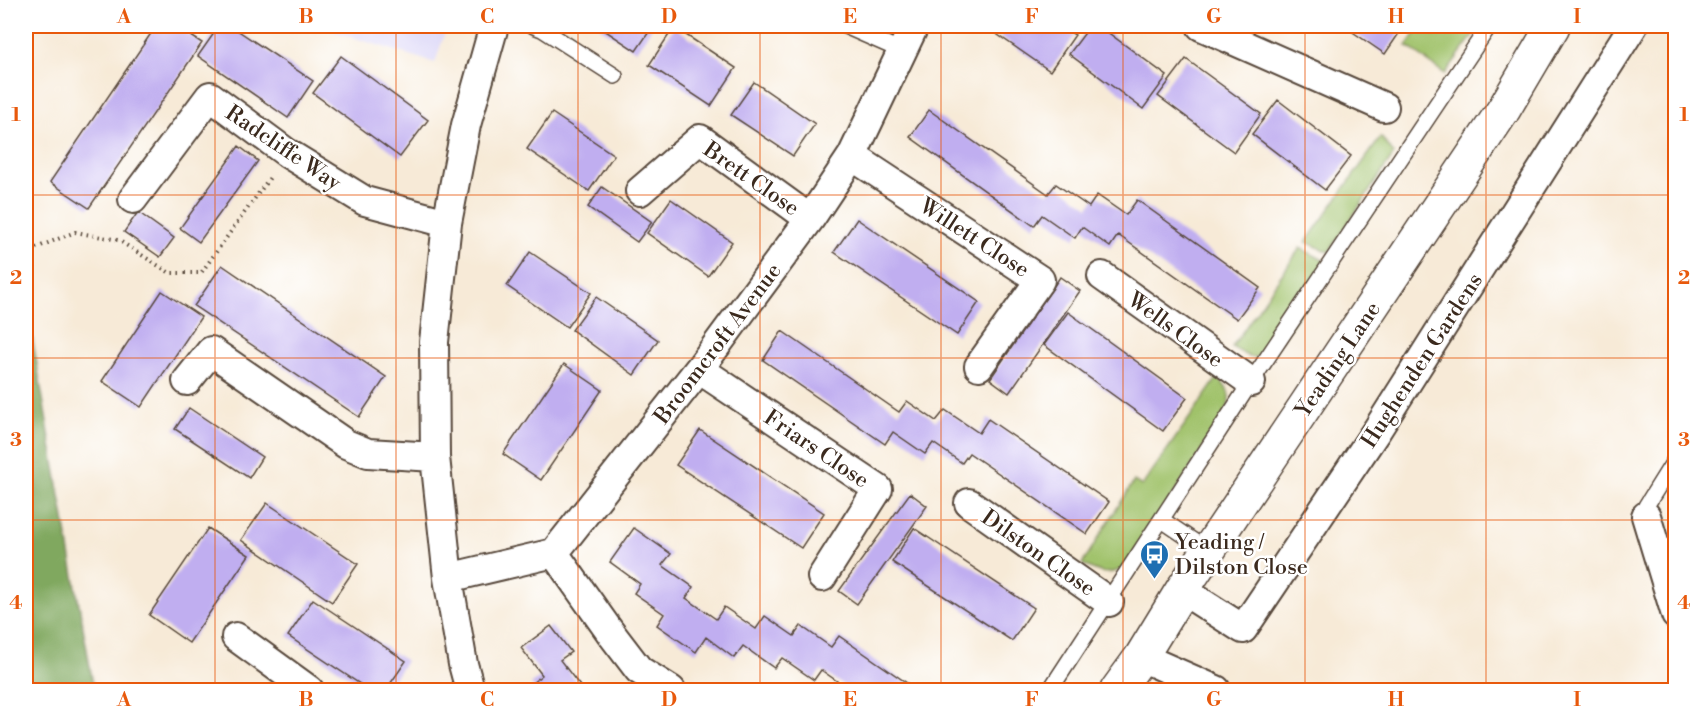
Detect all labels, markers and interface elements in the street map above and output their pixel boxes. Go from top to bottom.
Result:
text: A [116,5,132,30]
text: B [298,5,314,30]
text: C [480,5,494,30]
text: D [661,5,677,30]
text: E [843,5,857,30]
text: F [1025,5,1039,30]
text: G [1206,5,1222,30]
text: H [1388,5,1405,30]
text: I [1573,5,1581,30]
street label: Radcliffe Way [220,100,346,197]
text: 1 [11,103,21,128]
text: 1 [1679,103,1689,128]
street label: Brett Close [697,136,804,222]
street label: Willett Close [913,192,1034,284]
street label: Broomcroft Avenue [648,258,788,431]
text: 2 [10,266,22,291]
text: 2 [1678,266,1690,291]
street label: Hughenden Gardens [1356,268,1489,453]
street label: Wells Close [1121,286,1228,374]
street label: Yeading Lane [1289,297,1387,424]
street label: Friars Close [758,404,874,494]
text: 3 [10,428,22,453]
text: 3 [1678,428,1690,453]
street label: Dilston Close [976,504,1100,602]
place label: Yeading / Dilston Close [1174,529,1308,581]
bus stop icon: Yeading / Dilston Close [1138,538,1170,580]
text: 4 [9,591,23,616]
text: 4 [1677,591,1691,616]
text: A [116,688,132,713]
text: B [298,688,314,713]
text: C [480,688,494,713]
text: D [661,688,677,713]
text: E [843,688,857,713]
text: F [1025,688,1039,713]
text: G [1206,688,1222,713]
text: H [1388,688,1405,713]
text: I [1573,688,1581,713]

